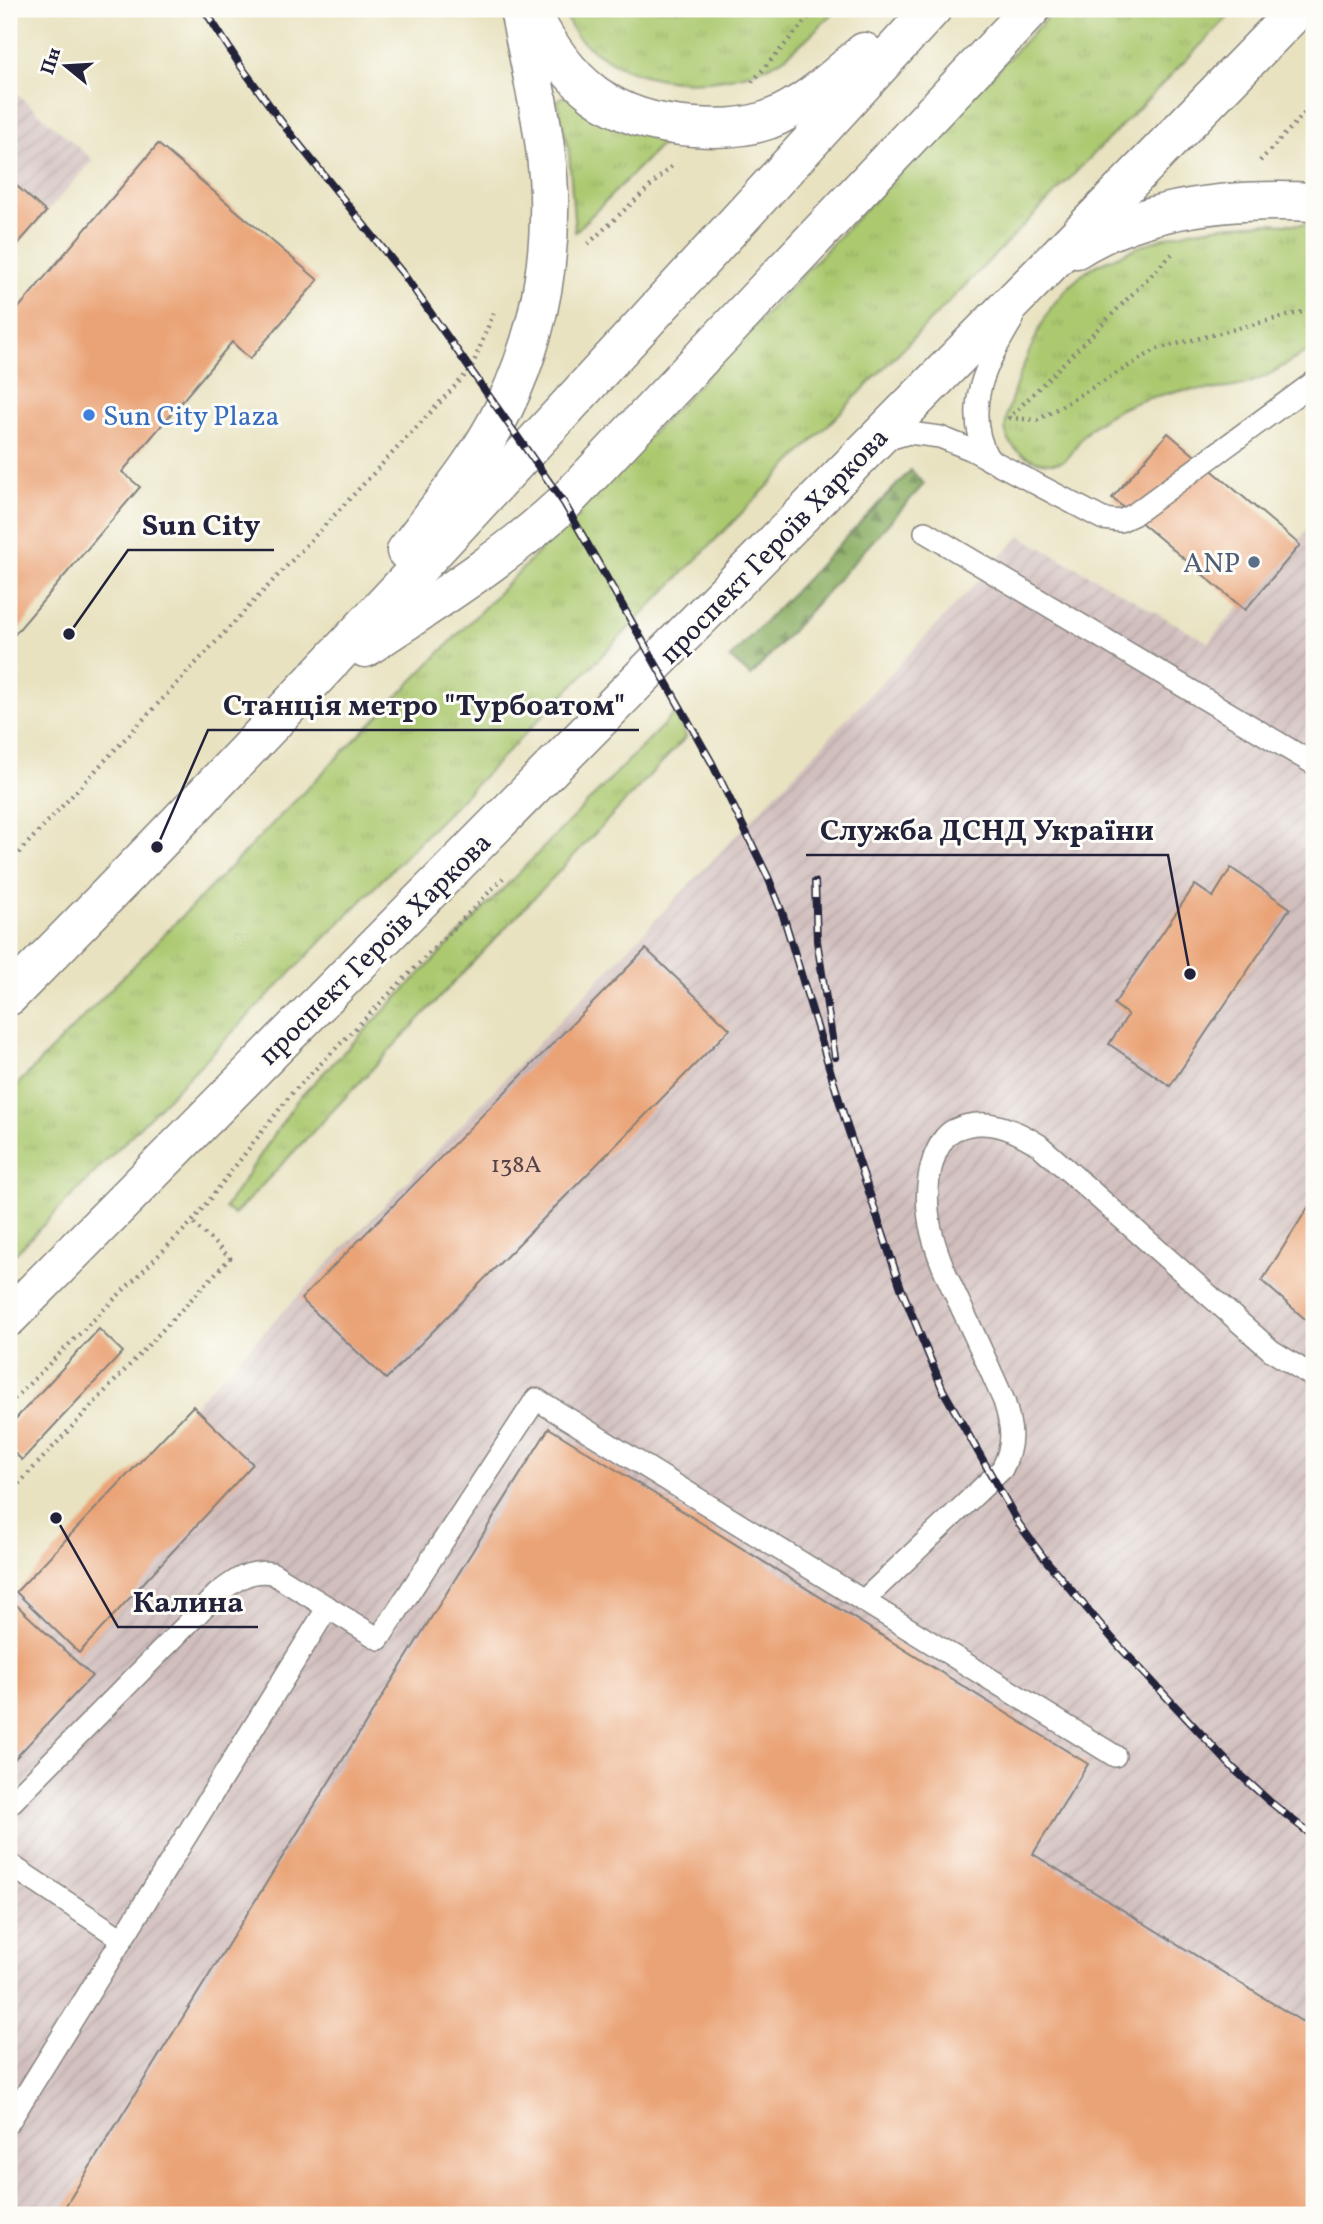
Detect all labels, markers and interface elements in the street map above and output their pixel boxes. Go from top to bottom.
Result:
north arrow [32,32,102,102]
text: Пн [35,45,68,78]
place label: Sun City Plaza [103,398,280,437]
marker: Sun City Plaza [81,407,97,423]
street label: проспект Героїв Харкова [651,420,898,674]
callout: Sun City [128,499,274,550]
text: Sun City [142,506,261,548]
place label: ANP [1183,545,1240,584]
marker: ANP [1246,554,1262,570]
callout: Станція метро "Турбоатом" [208,679,639,730]
text: Станція метро "Турбоатом" [223,686,625,728]
callout: Служба ДСНД України [806,804,1168,855]
text: Служба ДСНД України [820,811,1154,853]
street label: проспект Героїв Харкова [250,824,501,1075]
house number: 138А [491,1149,541,1183]
callout: Калина [118,1576,258,1627]
text: Калина [132,1583,244,1625]

